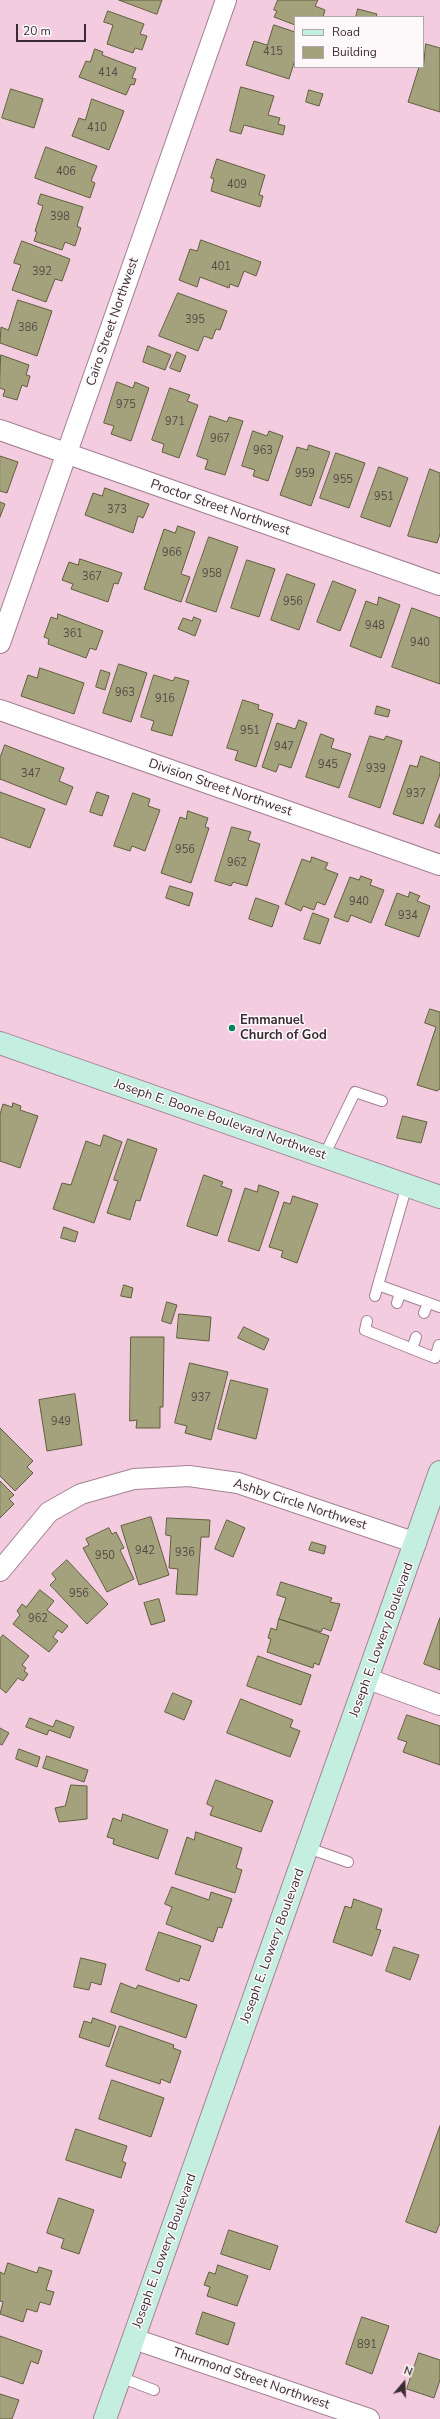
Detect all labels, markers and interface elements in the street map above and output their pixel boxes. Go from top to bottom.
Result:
scale bar [18,16,88,42]
legend [294,16,424,68]
text: 20 m [23,23,51,39]
text: Road [332,24,360,40]
text: Building [332,44,377,60]
house number: 415 [263,45,283,59]
house number: 414 [98,66,118,80]
house number: 410 [87,121,107,135]
house number: 406 [56,165,76,179]
house number: 409 [227,178,247,192]
house number: 398 [50,210,70,224]
street label: Cairo Street Northwest [84,256,142,388]
house number: 401 [211,260,231,274]
house number: 392 [32,265,52,279]
house number: 395 [185,313,205,327]
house number: 386 [18,321,38,335]
house number: 975 [116,398,136,412]
house number: 971 [165,415,185,429]
house number: 967 [210,432,230,446]
house number: 963 [253,444,273,458]
house number: 959 [295,467,315,481]
house number: 955 [333,473,353,487]
street label: Proctor Street Northwest [148,477,292,539]
house number: 951 [374,490,394,504]
house number: 373 [107,503,127,517]
house number: 966 [162,546,182,560]
house number: 958 [202,567,222,581]
house number: 367 [82,570,102,584]
house number: 956 [283,595,303,609]
house number: 948 [365,619,385,633]
house number: 361 [63,627,83,641]
house number: 940 [410,636,430,650]
house number: 963 [115,686,135,700]
house number: 916 [155,692,175,706]
house number: 951 [240,724,260,738]
house number: 947 [274,740,294,754]
street label: Division Street Northwest [146,756,294,820]
house number: 945 [318,758,338,772]
house number: 939 [366,762,386,776]
house number: 347 [21,767,41,781]
house number: 937 [406,787,426,801]
house number: 956 [175,843,195,857]
house number: 962 [227,856,247,870]
house number: 940 [349,895,369,909]
house number: 934 [398,909,418,923]
place label: Emmanuel Church of God [240,1013,327,1044]
marker: Emmanuel Church of God [227,1023,237,1033]
street label: Joseph E. Boone Boulevard Northwest [112,1076,328,1164]
house number: 937 [191,1391,211,1405]
house number: 949 [51,1415,71,1429]
street label: Ashby Circle Northwest [231,1476,369,1534]
house number: 942 [135,1544,155,1558]
house number: 936 [175,1546,195,1560]
house number: 950 [95,1549,115,1563]
street label: Joseph E. Lowery Boulevard [347,1561,417,1719]
house number: 956 [69,1587,89,1601]
house number: 962 [28,1612,48,1626]
street label: Joseph E. Lowery Boulevard [238,1867,308,2025]
street label: Joseph E. Lowery Boulevard [130,2172,200,2330]
house number: 891 [357,2338,377,2352]
street label: Thurmond Street Northwest [171,2345,331,2413]
north arrow [384,2363,424,2403]
text: N [402,2363,414,2380]

